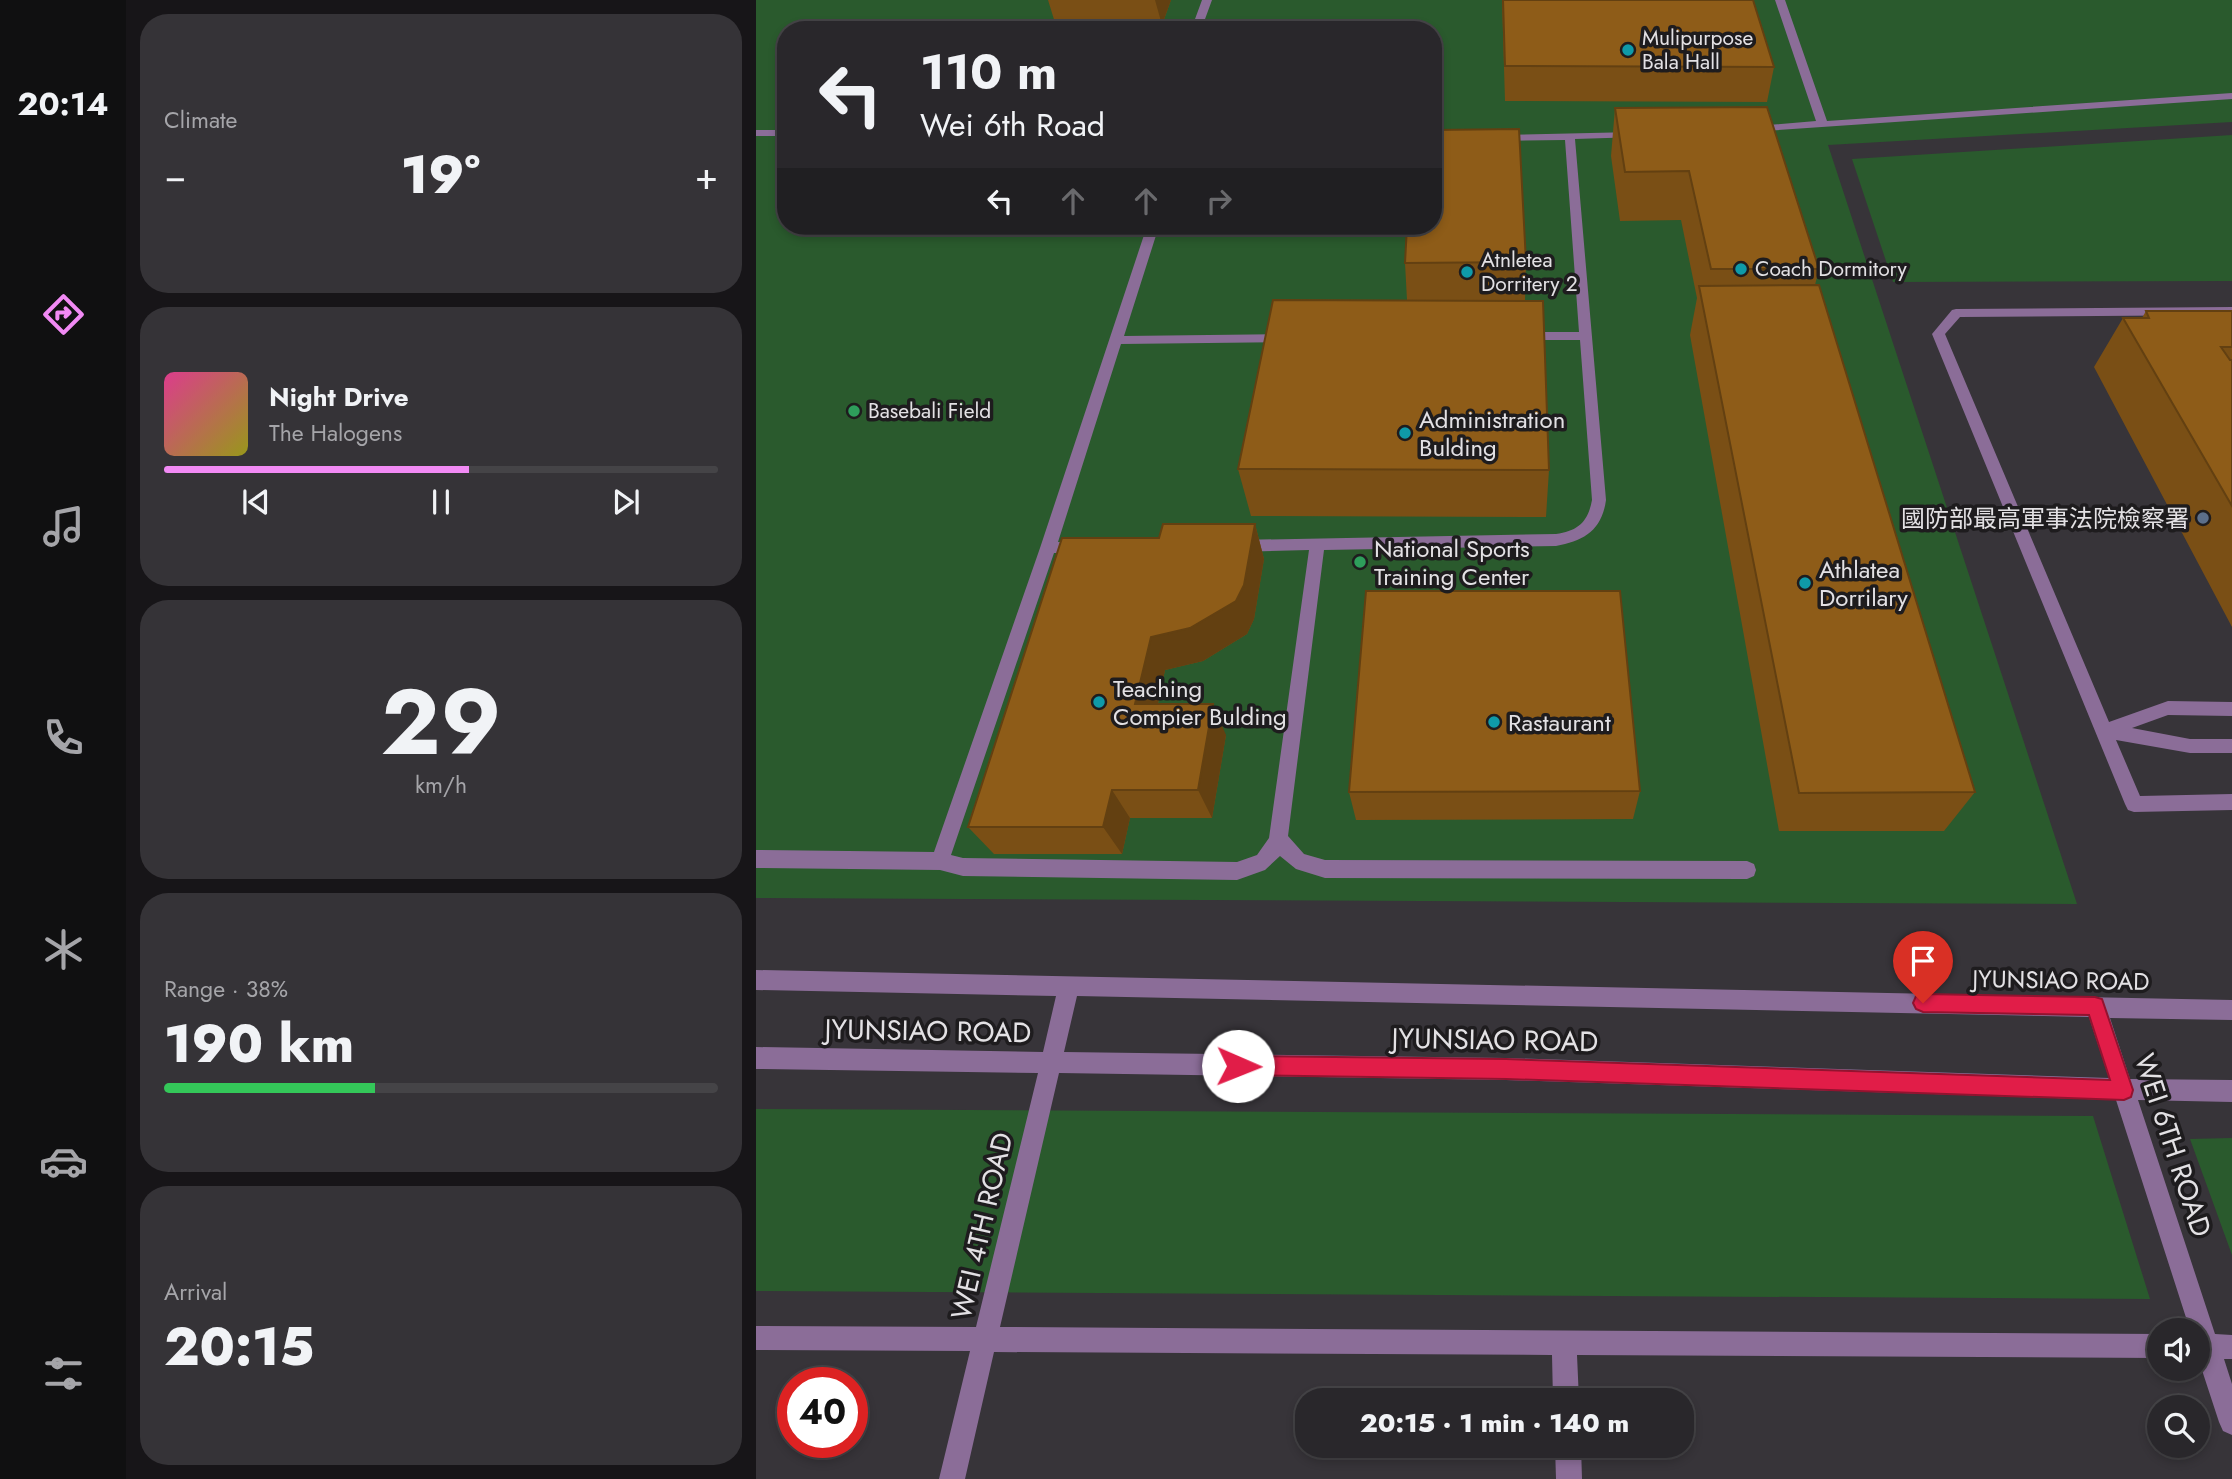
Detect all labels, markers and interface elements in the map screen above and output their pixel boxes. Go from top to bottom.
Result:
place label: Mulipurpose Bala Hall [1642,23,1753,77]
text: 110 m [920,37,1057,107]
marker: Mulipurpose Bala Hall [1620,42,1636,58]
icon: left [805,49,896,140]
text: 20:14 [17,81,109,127]
text: Wei 6th Road [920,102,1105,148]
text: Climate [164,103,237,137]
text: 19° [401,137,480,213]
text: − [164,148,186,203]
text: + [695,148,718,203]
icon: left [981,182,1019,220]
icon: ahead [1054,182,1092,220]
icon: ahead [1127,182,1165,220]
icon: right [1200,182,1238,220]
place label: Atnletea Dorritery 2 [1481,245,1578,299]
place label: Coach Dormitory [1755,254,1907,284]
marker: Coach Dormitory [1733,261,1749,277]
marker: Atnletea Dorritery 2 [1459,264,1475,280]
icon: directions [39,290,88,339]
text: Night Drive [269,378,409,416]
place label: Basebali Field [868,396,991,426]
place label: Administration Bulding [1419,402,1565,465]
marker: Basebali Field [846,403,862,419]
text: The Halogens [269,416,402,450]
marker: Administration Bulding [1397,425,1413,441]
icon: previous [237,483,275,521]
icon: pause [422,483,460,521]
icon: next [607,483,645,521]
place label: 國防部最高軍事法院檢察署 [1901,501,2189,536]
icon: music [39,502,88,551]
marker: 國防部最高軍事法院檢察署 [2195,510,2211,526]
place label: National Sports Training Center [1374,531,1530,594]
place label: Athlatea Dorrilary [1819,552,1908,615]
marker: National Sports Training Center [1352,554,1368,570]
marker: Athlatea Dorrilary [1797,575,1813,591]
text: 29 [381,657,501,788]
place label: Teaching Compier Bulding [1113,671,1287,734]
marker: Teaching Compier Bulding [1091,694,1107,710]
place label: Rastaurant [1508,705,1611,740]
icon: phone [39,713,88,762]
marker: Rastaurant [1486,714,1502,730]
text: km/h [415,768,467,802]
icon: climate [39,925,88,974]
pin [1893,931,1953,1003]
icon: arrive [1904,942,1942,980]
street label: JYUNSIAO ROAD [1969,961,2150,999]
text: Range · 38% [164,972,288,1006]
text: 190 km [164,1006,354,1082]
street label: JYUNSIAO ROAD [820,1009,1032,1053]
street label: JYUNSIAO ROAD [1387,1018,1599,1062]
position arrow [1201,1029,1275,1103]
street label: WEI 6TH ROAD [2124,1048,2222,1242]
street label: WEI 4TH ROAD [941,1129,1023,1323]
icon: car [39,1137,88,1186]
text: Arrival [164,1275,227,1309]
text: 20:15 [164,1309,314,1385]
map controls [2147,1318,2210,1458]
button: sound [2147,1318,2210,1381]
icon: filters [39,1349,88,1398]
speed limit sign: 40 [777,1367,868,1458]
button: search [2147,1395,2210,1458]
text: 20:15 · 1 min · 140 m [1360,1404,1629,1442]

